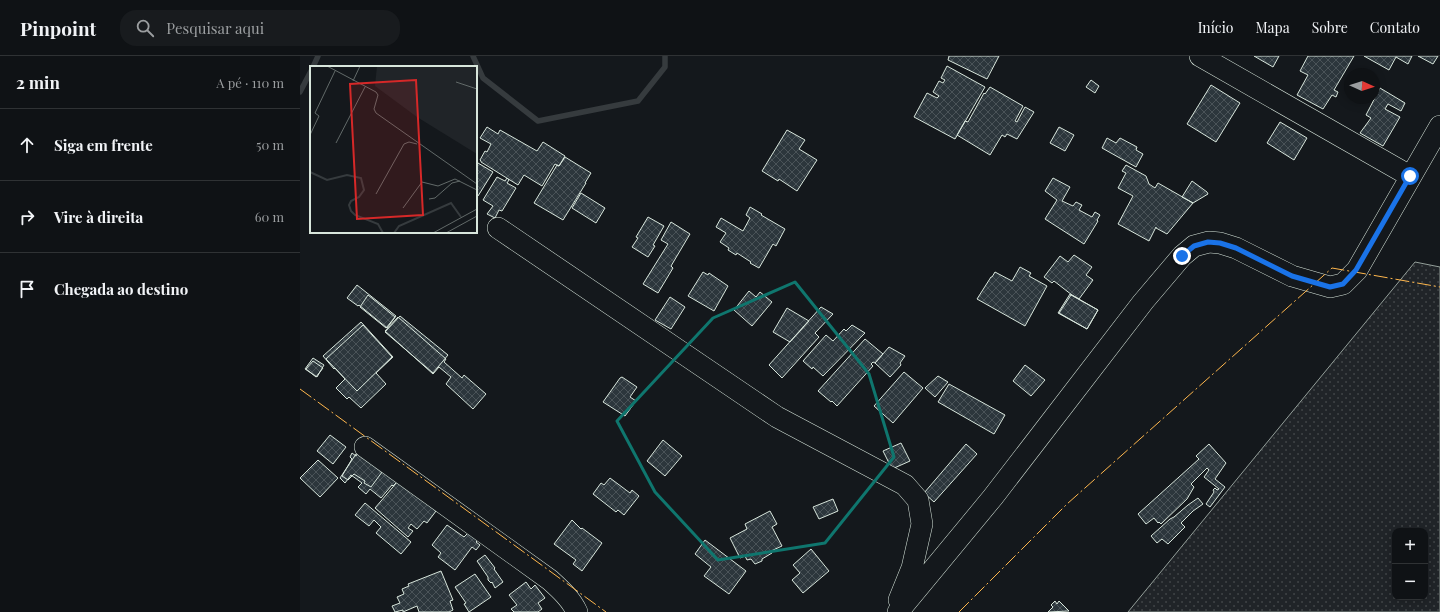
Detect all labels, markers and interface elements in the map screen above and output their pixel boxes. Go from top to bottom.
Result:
search box [120,10,400,46]
text: Pinpoint [20,15,96,41]
icon: search [134,17,156,39]
text: Pesquisar aqui [166,18,264,38]
text: Início [1198,18,1233,37]
text: Mapa [1255,18,1290,37]
text: Sobre [1312,18,1348,37]
text: Contato [1370,18,1420,37]
inset map [310,66,477,233]
north arrow [1344,68,1380,104]
text: 2 min [16,71,60,93]
text: A pé · 110 m [216,74,284,91]
icon: ahead [16,134,38,156]
text: Siga em frente [54,135,153,155]
text: 50 m [256,136,284,153]
route start [1401,167,1419,185]
icon: right [16,206,38,228]
text: Vire à direita [54,207,143,227]
text: 60 m [255,208,284,225]
route end [1173,247,1191,265]
icon: arrive [16,278,38,300]
text: Chegada ao destino [54,279,188,299]
map controls [1392,528,1428,600]
button: + [1392,528,1428,564]
button: − [1392,564,1428,600]

